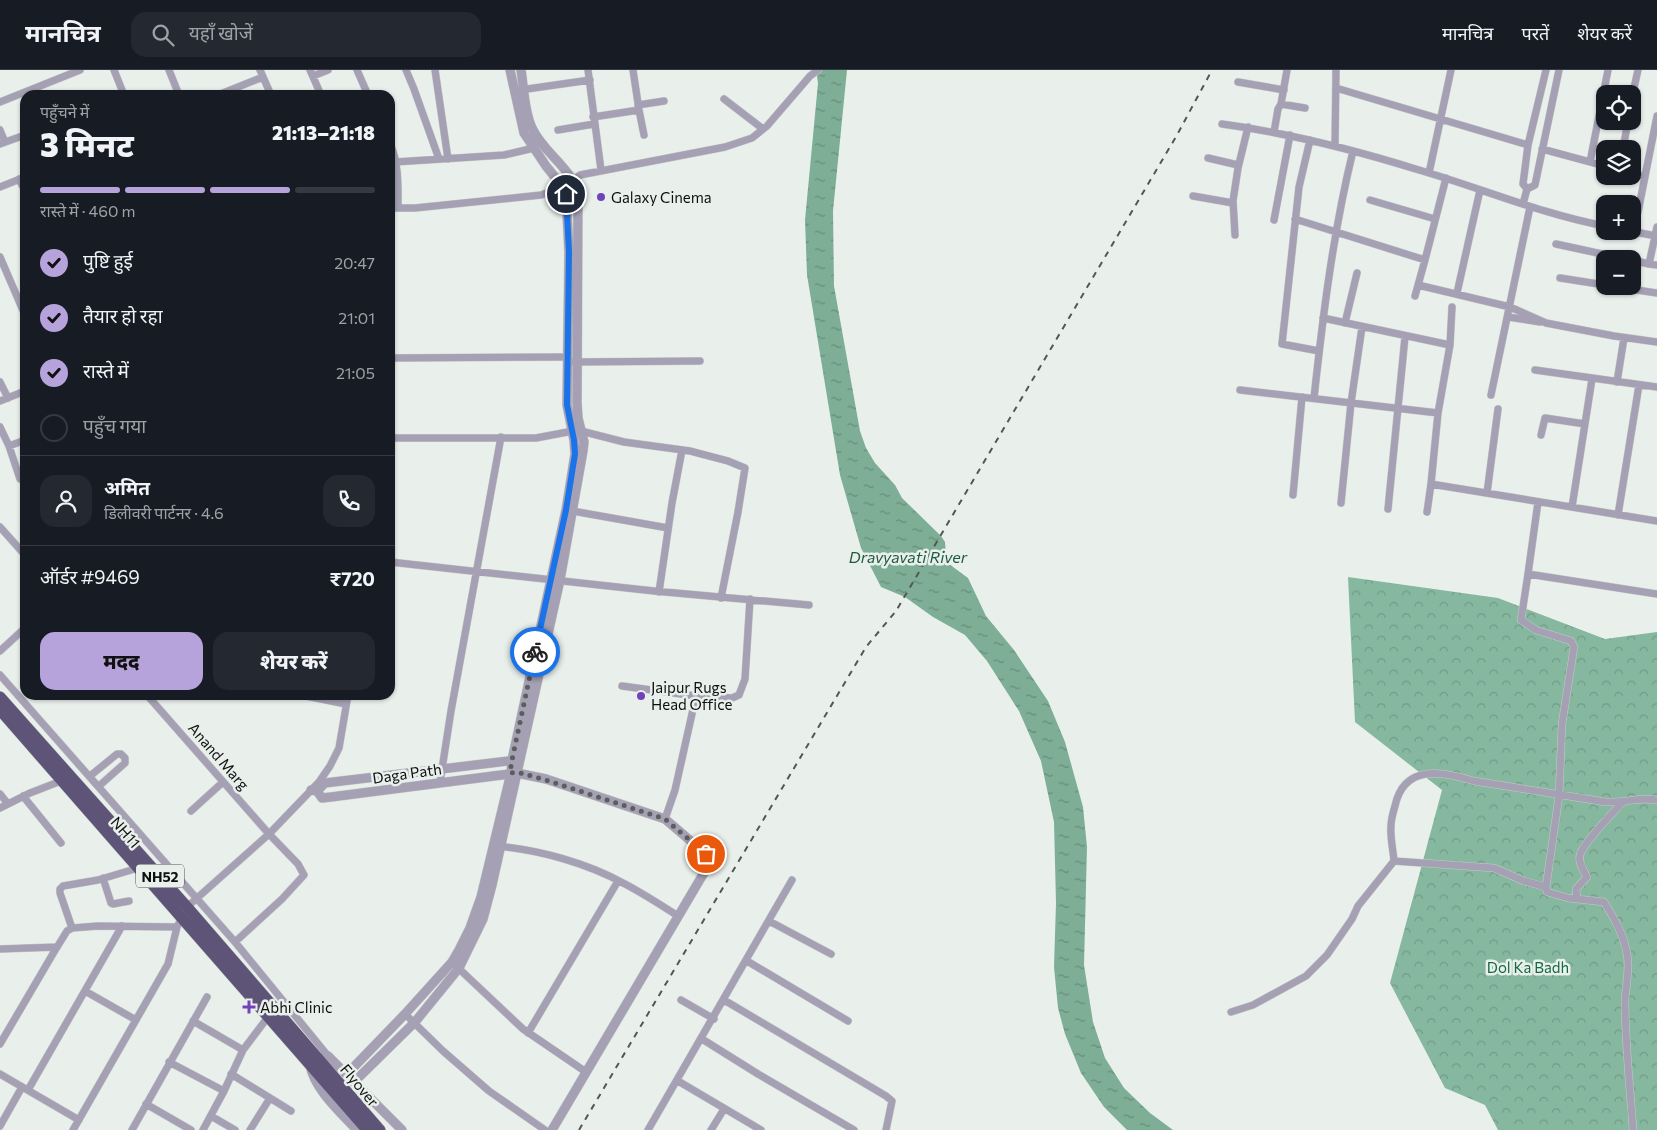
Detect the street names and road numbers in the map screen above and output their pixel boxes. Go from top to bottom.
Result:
street label: Anand Marg [185,719,253,793]
street label: Daga Path [371,759,443,787]
street label: NH11 [108,813,144,851]
road number: NH52 [136,864,184,888]
street label: Flyover [337,1060,383,1110]

